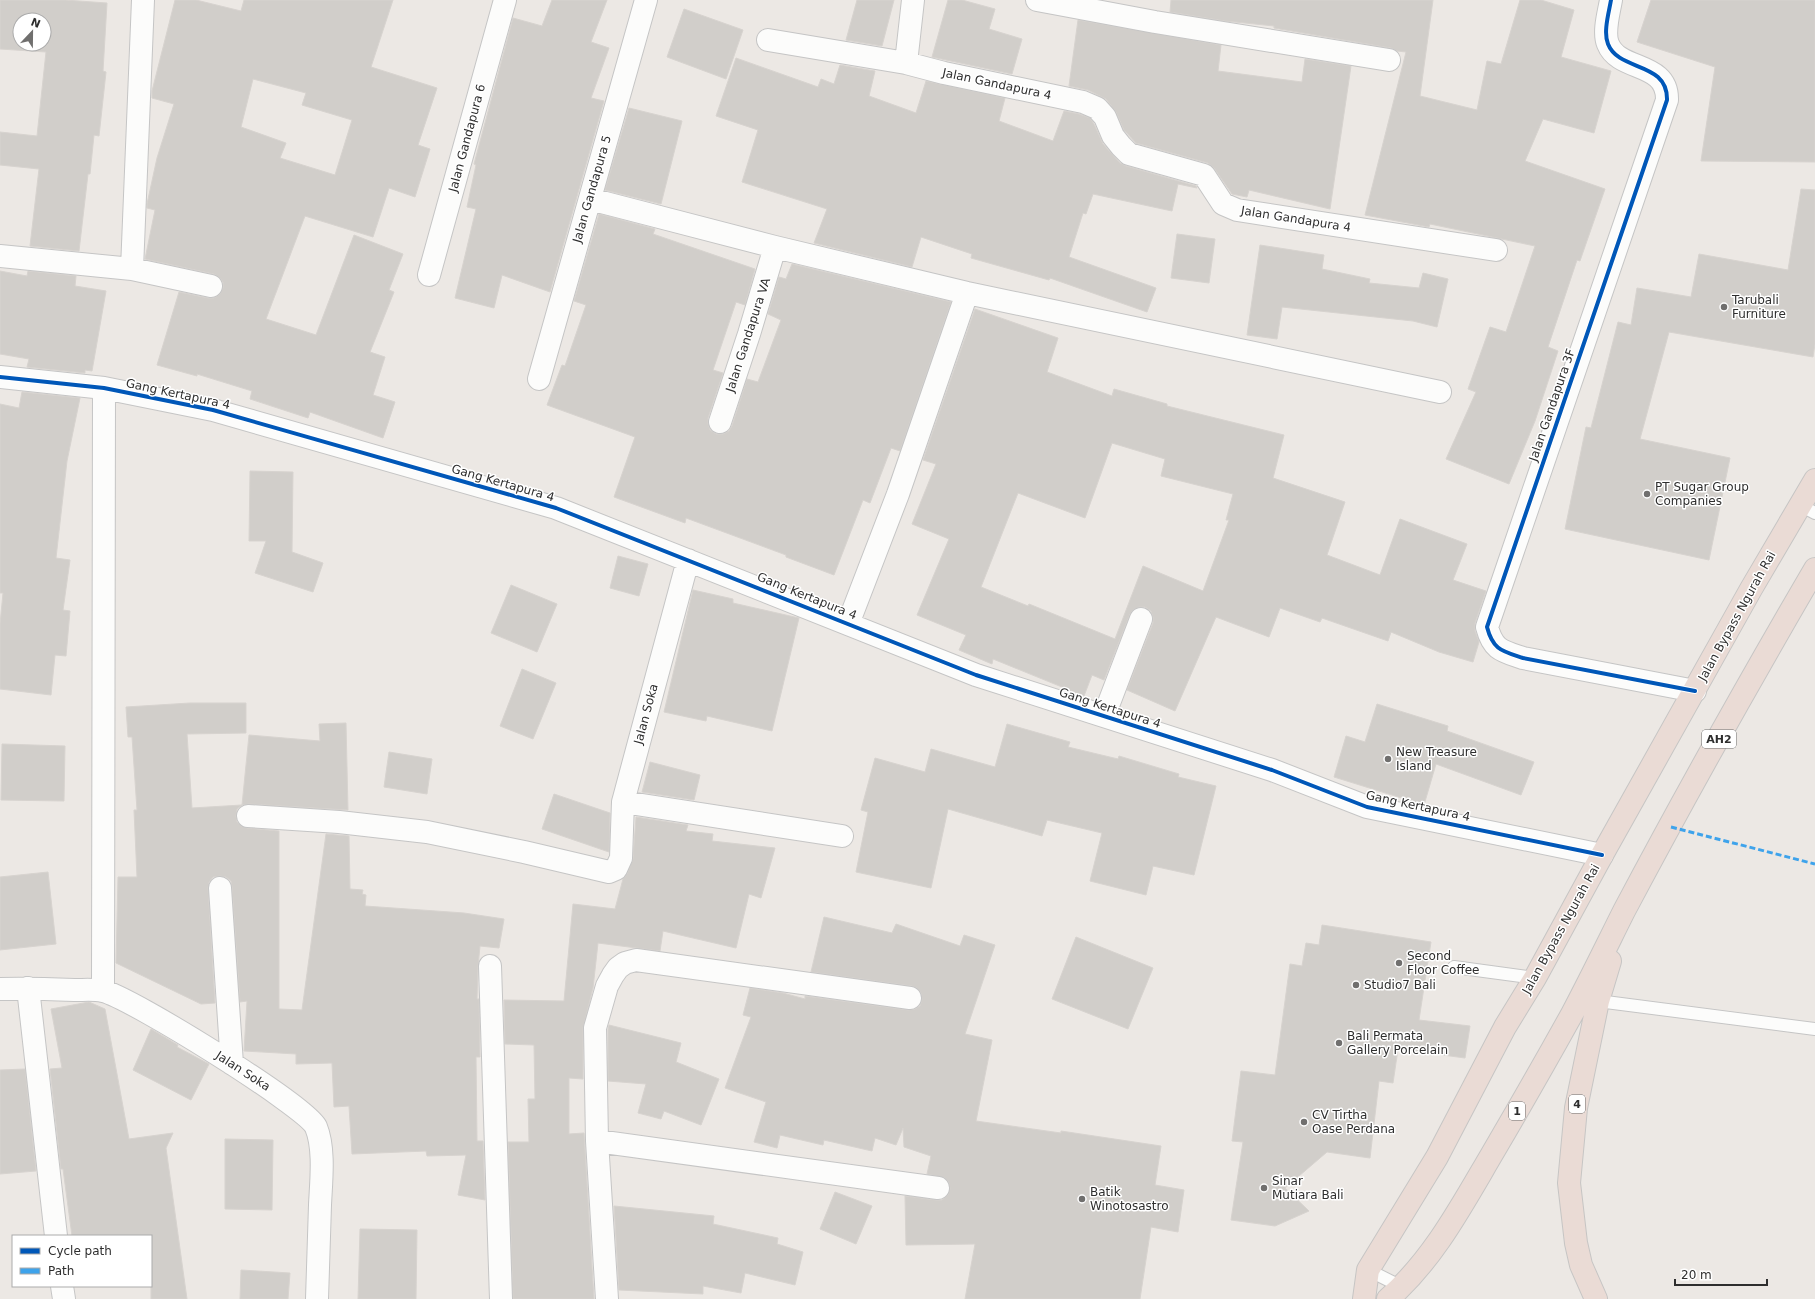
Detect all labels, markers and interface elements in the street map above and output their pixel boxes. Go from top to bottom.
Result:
north arrow [12,12,52,52]
text: N [29,15,42,31]
street label: Jalan Gandapura 4 [940,65,1053,102]
street label: Jalan Gandapura 6 [446,82,488,194]
street label: Jalan Gandapura 5 [570,134,614,245]
street label: Jalan Gandapura 4 [1239,203,1352,235]
street label: Jalan Gandapura VA [723,275,773,395]
place label: Tarubali Furniture [1731,293,1786,321]
marker: Tarubali Furniture [1719,302,1729,312]
street label: Jalan Gandapura 3F [1526,347,1578,464]
street label: Gang Kertapura 4 [125,376,231,412]
street label: Gang Kertapura 4 [450,462,556,504]
place label: PT Sugar Group Companies [1655,480,1749,508]
marker: PT Sugar Group Companies [1642,489,1652,499]
street label: Jalan Bypass Ngurah Rai [1695,549,1779,684]
street label: Gang Kertapura 4 [755,570,859,622]
street label: Jalan Soka [631,682,661,747]
street label: Gang Kertapura 4 [1057,685,1163,731]
road number: AH2 [1702,730,1736,748]
place label: New Treasure Island [1396,745,1477,773]
marker: New Treasure Island [1383,754,1393,764]
street label: Gang Kertapura 4 [1365,788,1471,824]
street label: Jalan Bypass Ngurah Rai [1519,862,1603,997]
place label: Second Floor Coffee [1407,949,1479,977]
marker: Second Floor Coffee [1394,958,1404,968]
place label: Studio7 Bali [1364,978,1436,992]
marker: Studio7 Bali [1351,980,1361,990]
place label: Bali Permata Gallery Porcelain [1347,1029,1448,1057]
marker: Bali Permata Gallery Porcelain [1334,1038,1344,1048]
street label: Jalan Soka [212,1048,273,1094]
road number: 4 [1569,1095,1585,1113]
road number: 1 [1509,1102,1525,1120]
place label: CV Tirtha Oase Perdana [1312,1108,1395,1136]
marker: CV Tirtha Oase Perdana [1299,1117,1309,1127]
place label: Sinar Mutiara Bali [1272,1174,1344,1202]
marker: Sinar Mutiara Bali [1259,1183,1269,1193]
place label: Batik Winotosastro [1090,1185,1169,1213]
marker: Batik Winotosastro [1077,1194,1087,1204]
legend [12,1235,152,1287]
text: Cycle path [48,1244,112,1258]
scale bar [1675,1261,1767,1287]
text: Path [48,1264,74,1278]
text: 20 m [1681,1268,1712,1282]

